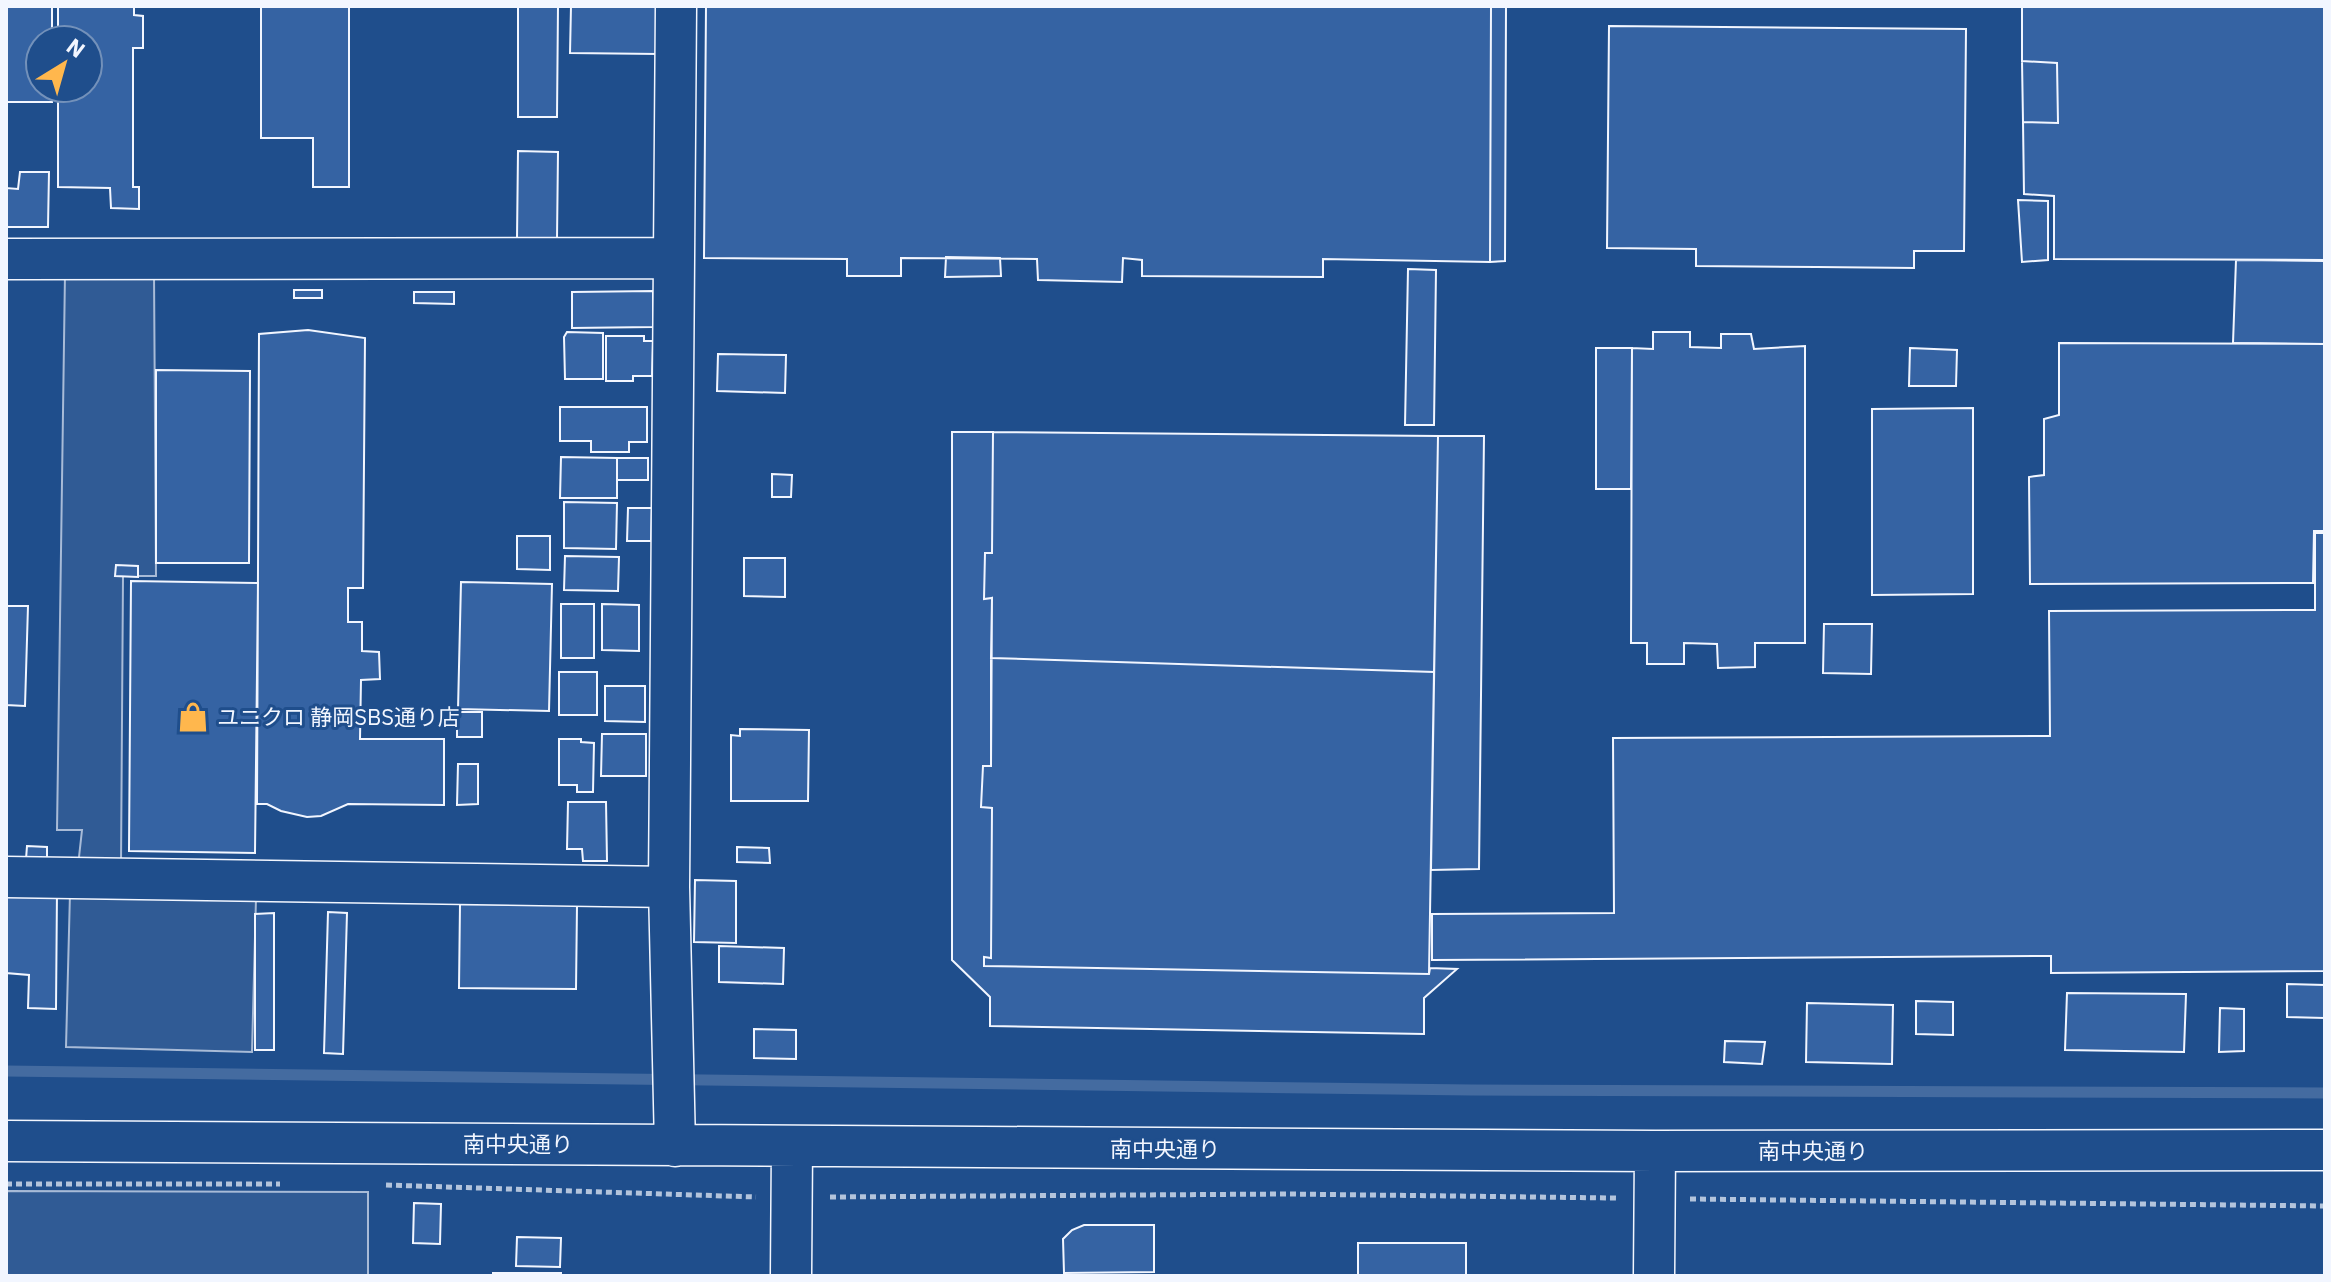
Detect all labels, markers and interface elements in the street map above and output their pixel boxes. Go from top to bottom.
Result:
north arrow [24,24,104,104]
text: N [61,31,91,64]
shop icon: ユニクロ 静岡SBS通り店 [176,700,210,734]
place label: ユニクロ 静岡SBS通り店 [217,702,460,731]
street label: 南中央通り [463,1129,573,1158]
street label: 南中央通り [1110,1134,1220,1163]
street label: 南中央通り [1758,1136,1868,1165]

